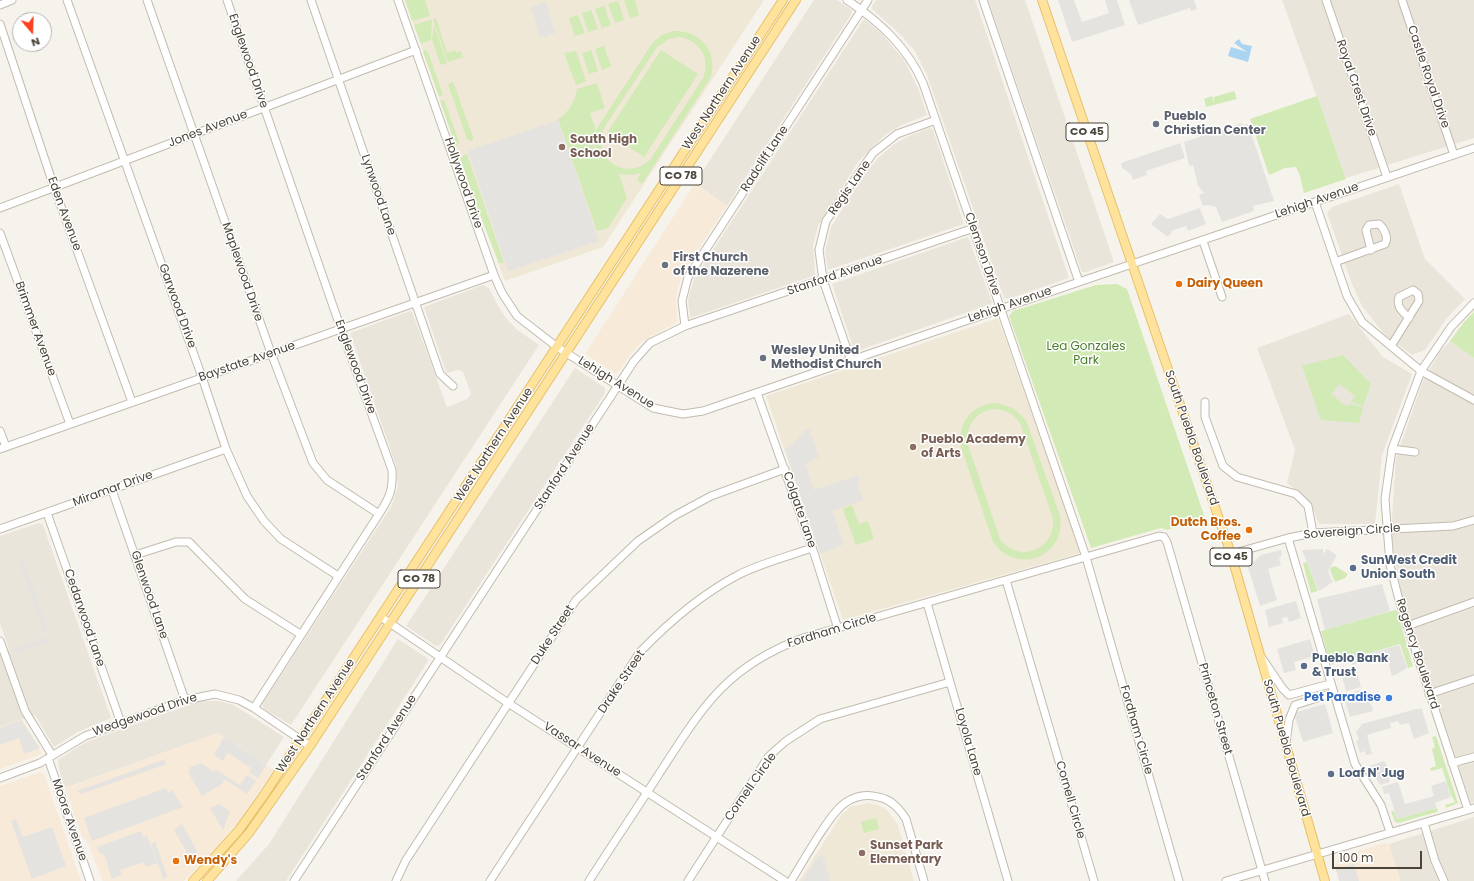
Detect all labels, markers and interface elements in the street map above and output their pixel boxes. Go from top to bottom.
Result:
north arrow [12,12,52,52]
street label: Englewood Drive [225,12,271,110]
street label: Castle Royal Drive [1404,24,1452,130]
text: N [29,33,42,51]
street label: West Northern Avenue [680,33,764,153]
street label: Royal Crest Drive [1333,38,1379,138]
street label: Jones Avenue [166,107,250,151]
place label: Pueblo Christian Center [1164,110,1266,138]
marker: Pueblo Christian Center [1151,119,1161,129]
street label: Radcliff Lane [738,123,792,195]
road number: CO 45 [1066,123,1108,141]
place label: South High School [570,133,637,161]
street label: Hollywood Drive [441,136,485,230]
marker: South High School [557,142,567,152]
street label: Lynwood Lane [357,153,399,237]
street label: Regis Lane [826,158,874,218]
road number: CO 78 [660,167,702,185]
street label: Eden Avenue [44,175,84,253]
street label: Lehigh Avenue [1273,180,1361,222]
street label: Clemson Drive [961,211,1003,297]
street label: Maplewood Drive [218,221,266,323]
place label: First Church of the Nazerene [673,251,769,279]
street label: Stanford Avenue [786,253,884,299]
marker: First Church of the Nazerene [660,260,670,270]
street label: Garwood Drive [155,262,199,350]
place label: Dairy Queen [1187,277,1263,291]
marker: Dairy Queen [1174,279,1184,289]
street label: Brimmer Avenue [11,280,59,378]
street label: Lehigh Avenue [966,284,1054,326]
street label: Englewood Drive [331,318,379,416]
street label: Baystate Avenue [197,339,297,385]
park label: Lea Gonzales Park [1047,340,1125,368]
place label: Wesley United Methodist Church [771,344,882,372]
marker: Wesley United Methodist Church [758,353,768,363]
street label: Lehigh Avenue [575,354,657,412]
street label: South Pueblo Boulevard [1161,368,1221,508]
street label: West Northern Avenue [452,385,536,505]
street label: Stanford Avenue [532,421,598,513]
place label: Pueblo Academy of Arts [921,433,1026,461]
marker: Pueblo Academy of Arts [908,442,918,452]
street label: Miramar Drive [71,468,155,510]
street label: Colgate Lane [779,470,819,550]
place label: Dutch Bros. Coffee [1171,516,1241,544]
street label: Sovereign Circle [1303,521,1401,543]
marker: Dutch Bros. Coffee [1244,525,1254,535]
road number: CO 45 [1210,548,1252,566]
street label: Glenwood Lane [127,549,171,641]
place label: SunWest Credit Union South [1361,554,1457,582]
marker: SunWest Credit Union South [1348,563,1358,573]
street label: Cedarwood Lane [61,567,107,669]
road number: CO 78 [398,570,440,588]
street label: Regency Boulevard [1392,597,1442,711]
street label: Duke Street [528,603,578,667]
street label: Fordham Circle [786,611,878,651]
street label: Drake Street [596,648,648,716]
place label: Pueblo Bank & Trust [1312,652,1388,680]
street label: West Northern Avenue [274,656,358,776]
street label: Princeton Street [1195,661,1235,757]
marker: Pueblo Bank & Trust [1299,661,1309,671]
street label: South Pueblo Boulevard [1259,678,1313,818]
street label: Fordham Circle [1116,684,1156,776]
street label: Wedgewood Drive [91,690,199,740]
place label: Pet Paradise [1304,691,1381,705]
street label: Stanford Avenue [354,692,420,784]
marker: Pet Paradise [1384,693,1394,703]
street label: Loyola Lane [951,706,985,778]
street label: Vassar Avenue [541,720,623,780]
street label: Cornell Circle [722,750,780,824]
street label: Cornell Circle [1052,760,1088,840]
place label: Loaf N' Jug [1339,767,1405,781]
marker: Loaf N' Jug [1326,769,1336,779]
street label: Moore Avenue [48,777,90,863]
place label: Sunset Park Elementary [870,839,943,867]
scale bar [1334,843,1424,869]
marker: Sunset Park Elementary [857,848,867,858]
text: 100 m [1339,849,1373,866]
place label: Wendy's [184,854,237,868]
marker: Wendy's [171,856,181,866]

